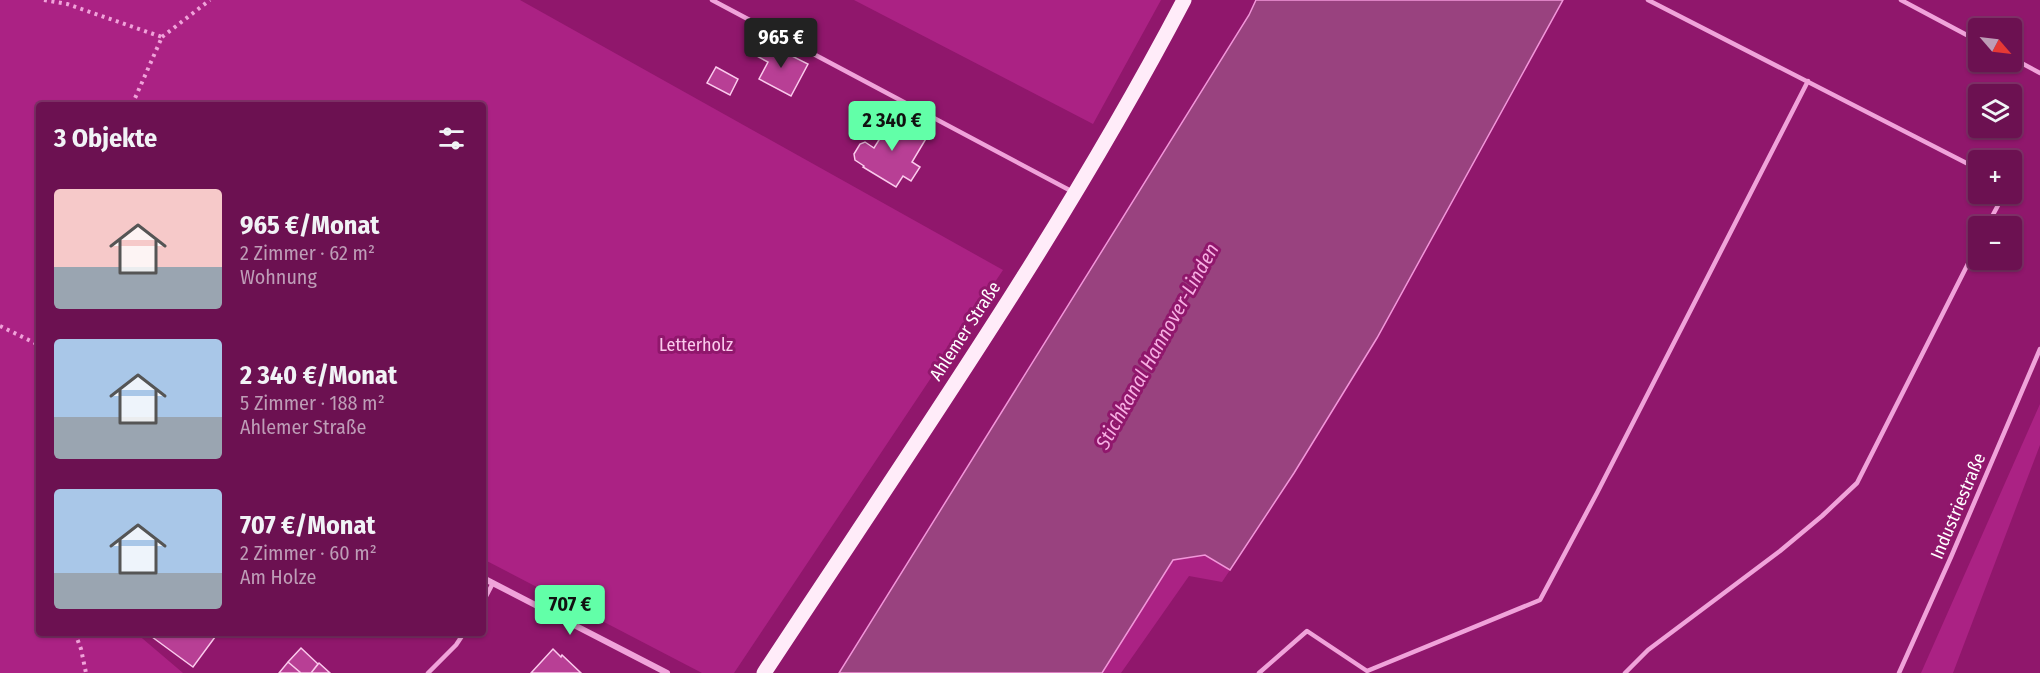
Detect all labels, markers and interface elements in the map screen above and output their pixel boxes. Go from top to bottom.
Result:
pin: 965 € [739,18,823,69]
north arrow [1968,18,2022,72]
map controls [1968,18,2022,270]
text: 965 € [758,25,804,49]
button: layers [1968,84,2022,138]
pin: 2 340 € [837,101,947,152]
text: 2 340 € [863,108,921,132]
icon: filters [435,122,468,155]
text: 3 Objekte [54,123,157,154]
button: + [1968,150,2022,204]
text: 965 €/Monat [240,210,380,241]
icon: home [102,213,174,285]
button: − [1968,216,2022,270]
water label: Stichkanal Hannover-Linden [1090,239,1224,454]
text: 2 Zimmer · 62 m² [240,241,375,265]
text: Wohnung [240,265,317,289]
street label: Ahlemer Straße [925,277,1005,385]
park label: Letterholz [659,334,733,356]
text: 2 340 €/Monat [240,360,397,391]
icon: home [102,363,174,435]
text: 5 Zimmer · 188 m² [240,391,385,415]
text: Ahlemer Straße [240,415,366,439]
street label: Industriestraße [1926,450,1990,562]
text: 707 €/Monat [240,510,375,541]
icon: home [102,513,174,585]
text: 2 Zimmer · 60 m² [240,541,377,565]
text: Am Holze [240,565,316,589]
pin: 707 € [528,585,612,636]
text: 707 € [549,592,591,616]

